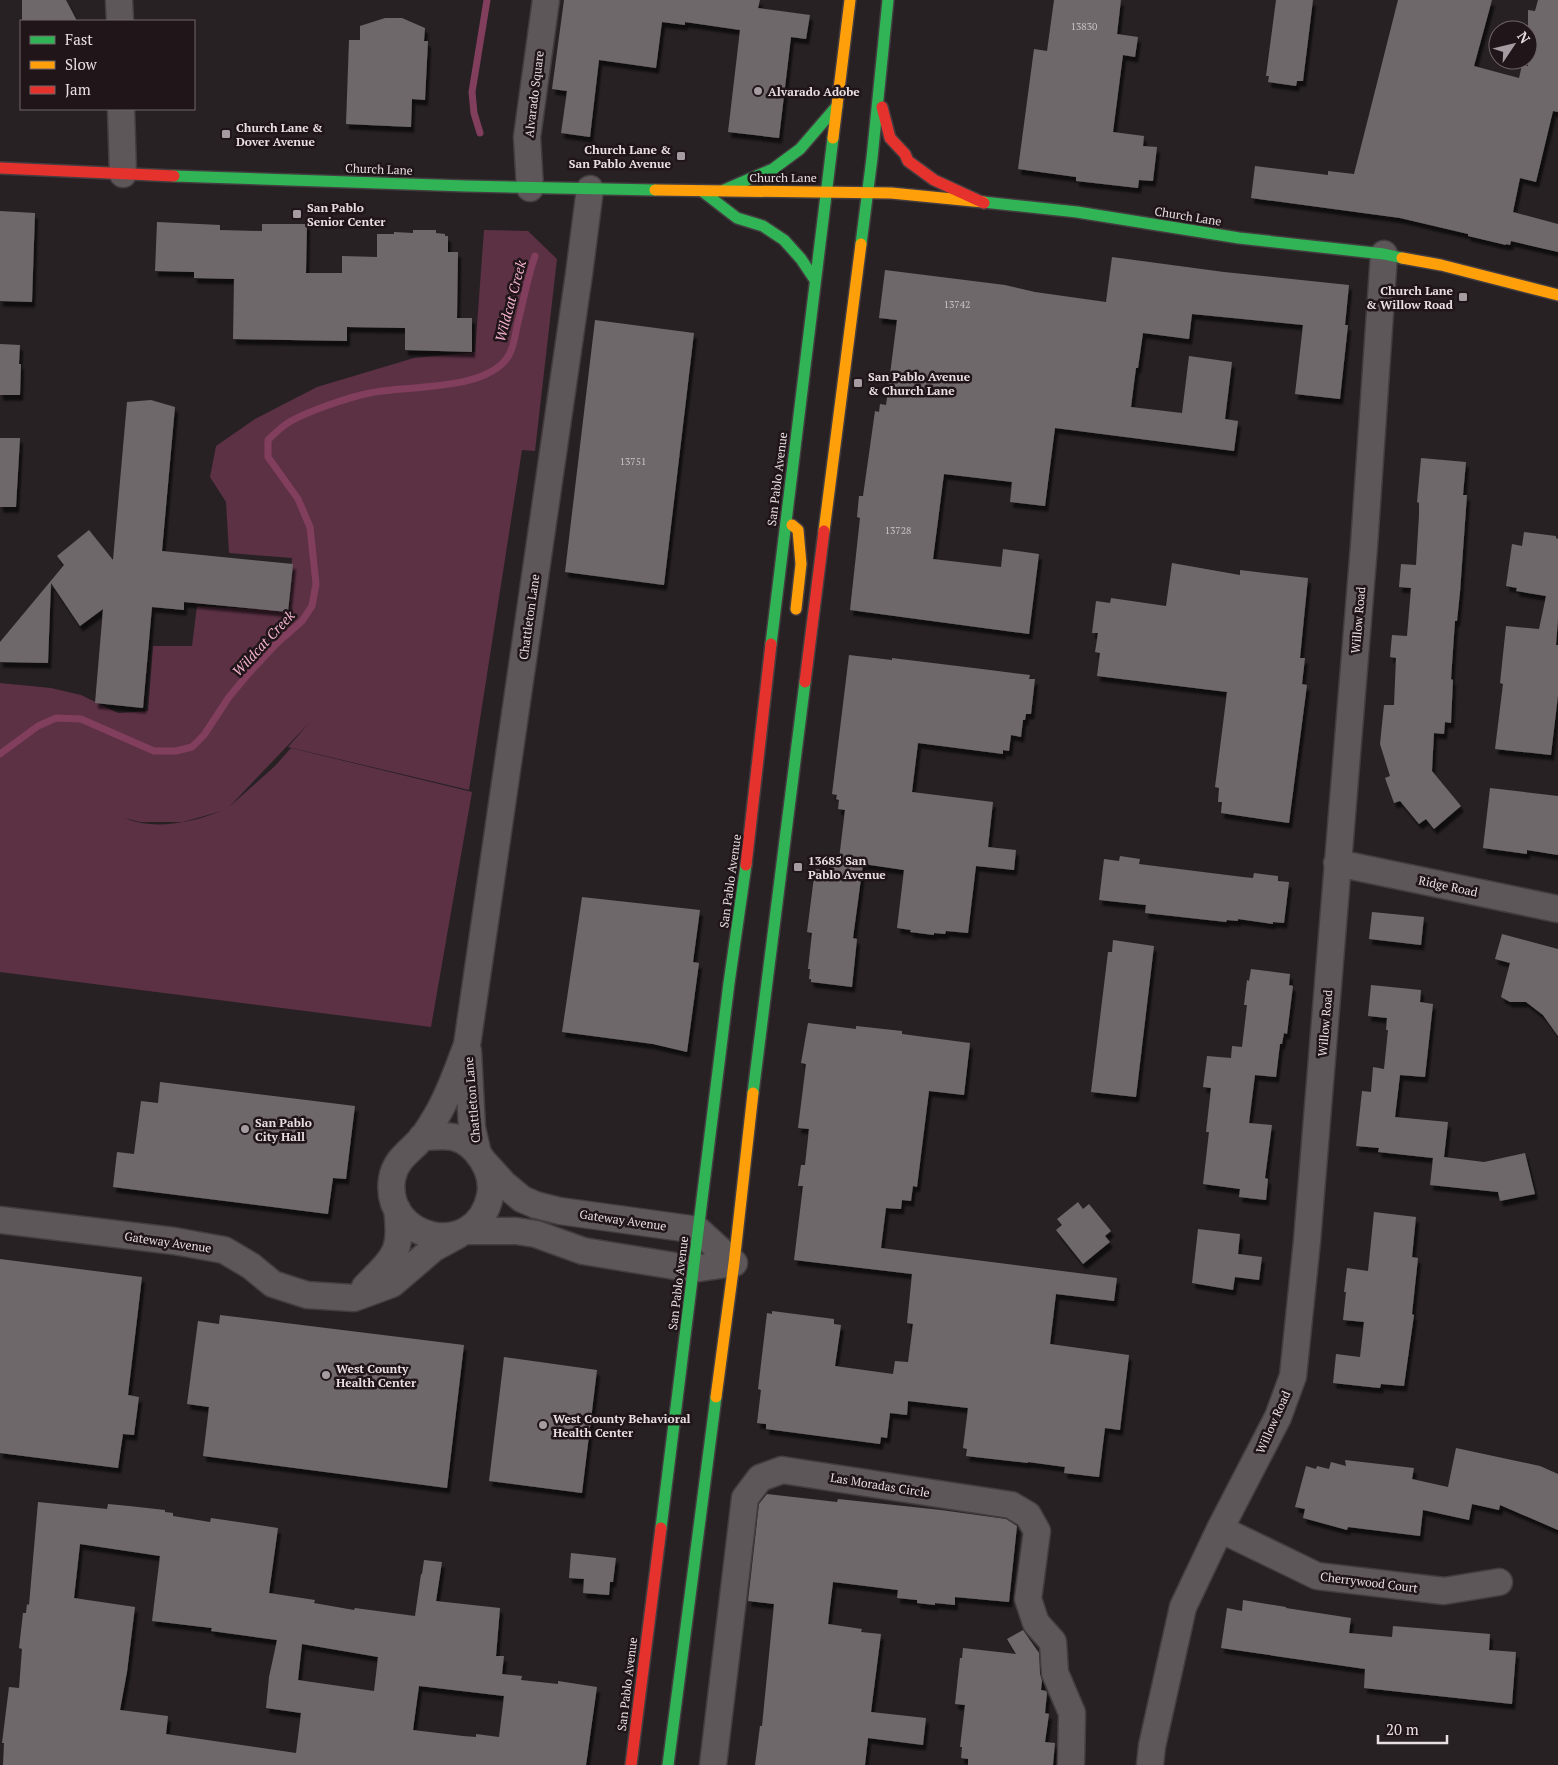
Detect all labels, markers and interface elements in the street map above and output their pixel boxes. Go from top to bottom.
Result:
legend [20,20,195,110]
house number: 13830 [1071,20,1097,33]
north arrow [1488,20,1538,70]
text: N [1513,27,1535,47]
text: Fast [65,29,93,49]
street label: Alvarado Square [521,50,547,138]
text: Slow [65,54,98,74]
text: Jam [65,79,91,99]
place label: Alvarado Adobe [768,84,860,99]
marker: Alvarado Adobe [752,85,764,97]
place label: Church Lane & Dover Avenue [236,120,323,149]
marker: Church Lane & Dover Avenue [220,128,232,140]
place label: Church Lane & San Pablo Avenue [569,142,672,171]
marker: Church Lane & San Pablo Avenue [675,150,687,162]
street label: Church Lane [345,160,413,178]
street label: Church Lane [749,170,817,185]
place label: San Pablo Senior Center [307,200,386,229]
street label: Church Lane [1153,203,1223,229]
marker: San Pablo Senior Center [291,208,303,220]
water label: Wildcat Creek [490,258,530,344]
place label: Church Lane & Willow Road [1366,283,1454,312]
marker: Church Lane & Willow Road [1457,291,1469,303]
house number: 13742 [944,298,970,311]
place label: San Pablo Avenue & Church Lane [868,369,971,398]
marker: San Pablo Avenue & Church Lane [852,377,864,389]
street label: San Pablo Avenue [764,431,790,527]
house number: 13751 [620,455,646,468]
house number: 13728 [885,524,911,537]
street label: Chattleton Lane [516,573,542,661]
street label: Willow Road [1348,586,1368,654]
water label: Wildcat Creek [228,606,299,680]
street label: San Pablo Avenue [716,833,744,929]
place label: 13685 San Pablo Avenue [808,853,886,882]
marker: 13685 San Pablo Avenue [792,861,804,873]
street label: Ridge Road [1417,872,1479,900]
street label: Willow Road [1315,989,1335,1057]
street label: Chattleton Lane [461,1056,483,1144]
place label: San Pablo City Hall [255,1115,312,1144]
marker: San Pablo City Hall [239,1123,251,1135]
street label: Gateway Avenue [579,1206,667,1234]
street label: Gateway Avenue [124,1228,212,1256]
street label: San Pablo Avenue [665,1235,691,1331]
place label: West County Health Center [336,1361,417,1390]
marker: West County Health Center [320,1369,332,1381]
street label: Willow Road [1253,1388,1294,1456]
place label: West County Behavioral Health Center [553,1411,691,1440]
marker: West County Behavioral Health Center [537,1419,549,1431]
street label: Las Moradas Circle [829,1470,931,1500]
street label: Cherrywood Court [1319,1569,1419,1595]
street label: San Pablo Avenue [614,1636,640,1732]
scale bar [1378,1712,1447,1744]
text: 20 m [1386,1719,1419,1739]

